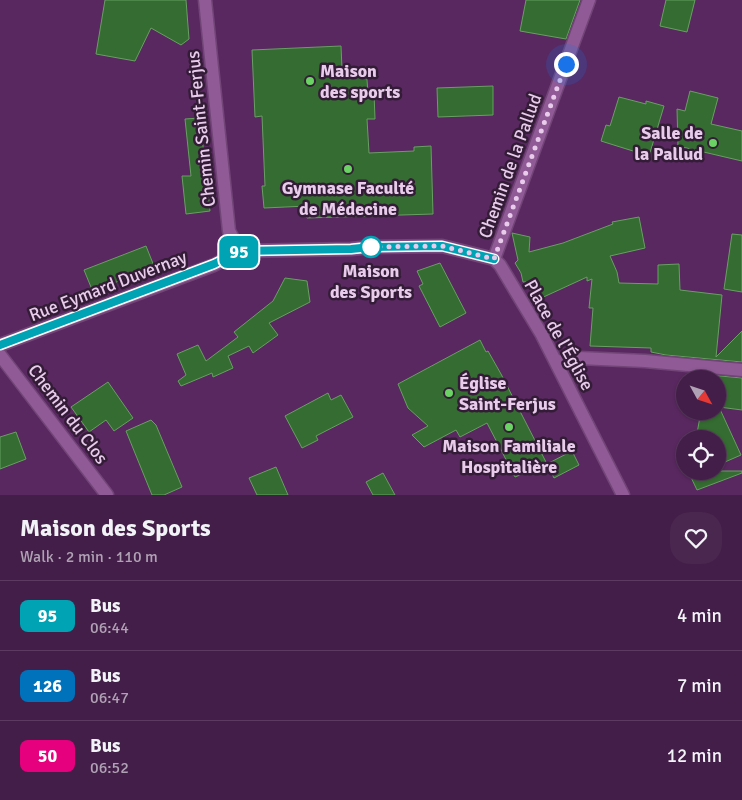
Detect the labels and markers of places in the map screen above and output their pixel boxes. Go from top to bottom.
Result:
place label: Maison des sports [320,60,400,103]
marker: Maison des sports [304,75,316,87]
place label: Salle de la Pallud [634,122,703,165]
marker: Salle de la Pallud [707,137,719,149]
marker: Gymnase Faculté de Médecine [342,163,354,175]
place label: Gymnase Faculté de Médecine [282,177,414,220]
marker: Maison des Sports [360,236,382,258]
place label: Maison des Sports [330,260,412,303]
place label: Église Saint-Ferjus [459,372,556,415]
marker: Église Saint-Ferjus [443,387,455,399]
marker: Maison Familiale Hospitalière [503,421,515,433]
place label: Maison Familiale Hospitalière [442,435,576,478]

